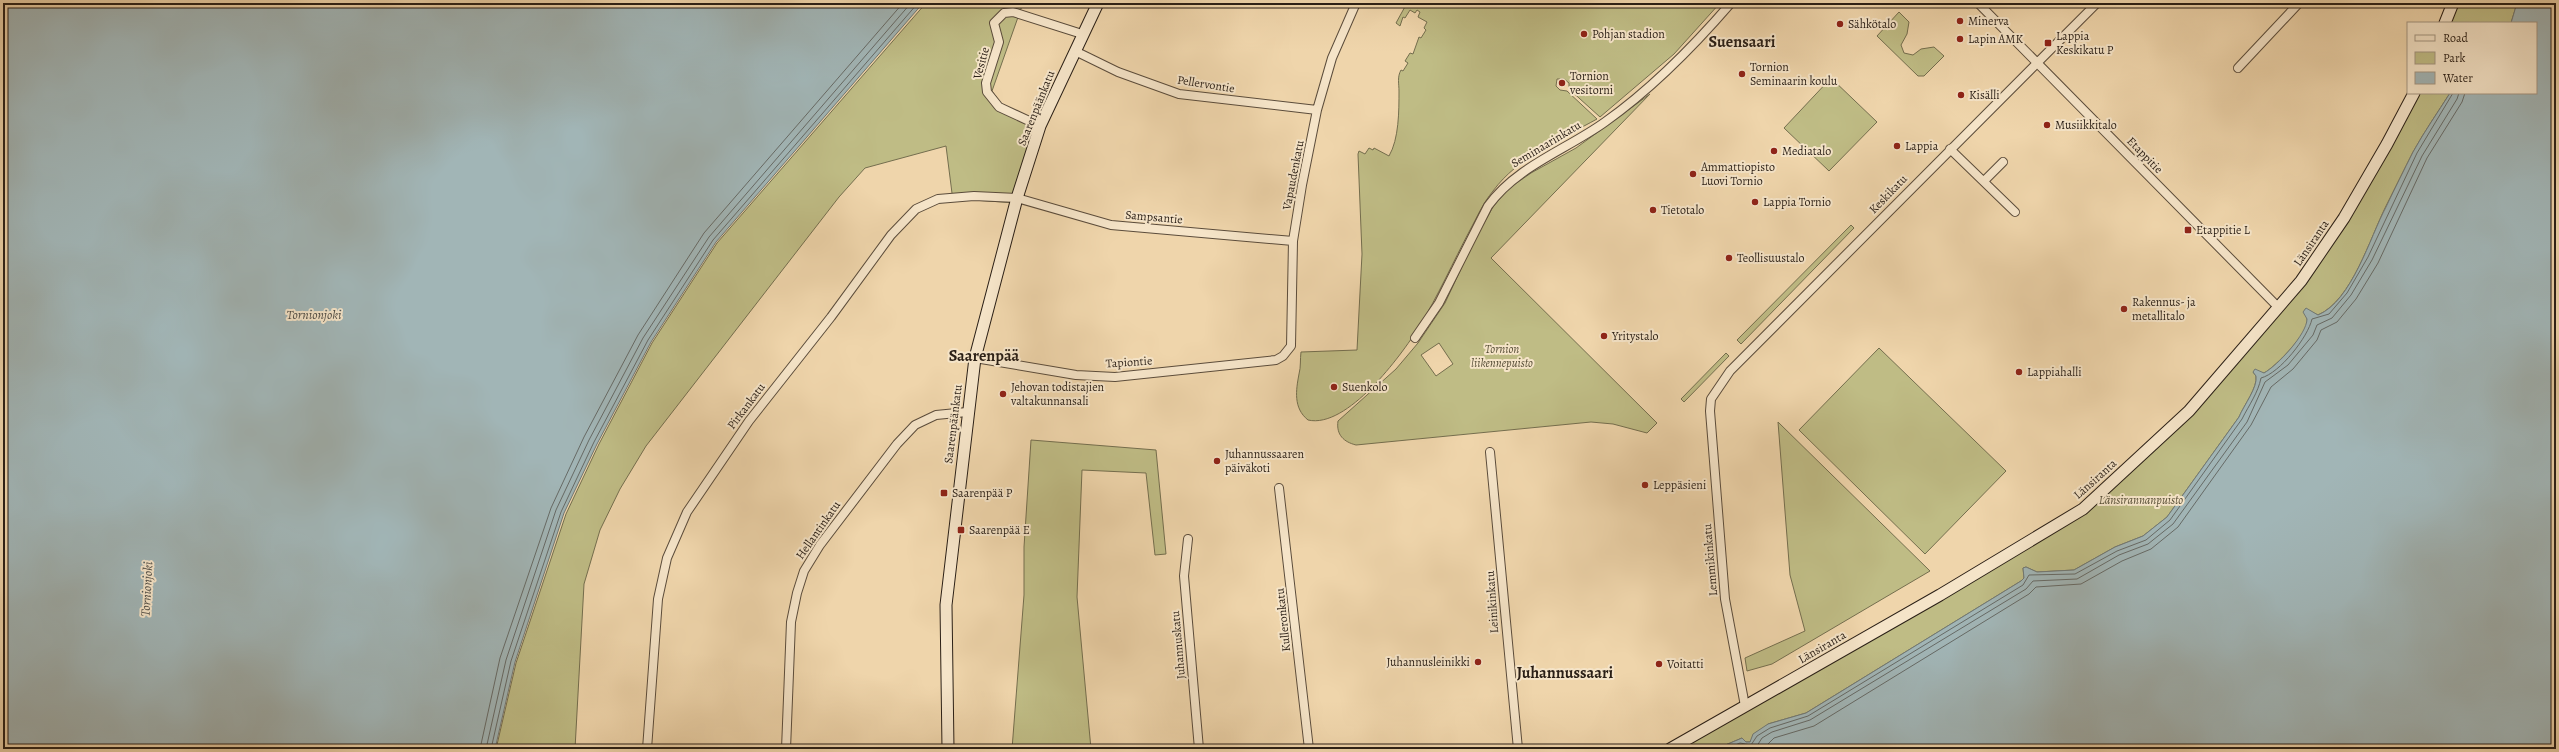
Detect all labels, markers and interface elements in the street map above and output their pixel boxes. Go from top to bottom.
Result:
place label: Minerva [1968,13,2009,29]
place label: Sähkötalo [1848,16,1896,32]
marker: Minerva [1955,16,1965,26]
marker: Sähkötalo [1835,19,1845,29]
legend [2407,22,2537,94]
place label: Pohjan stadion [1592,26,1665,42]
place label: Lappia Keskikatu P [2056,28,2114,58]
marker: Pohjan stadion [1579,29,1589,39]
text: Road [2443,30,2469,46]
district label: Suensaari [1709,31,1776,53]
place label: Lapin AMK [1968,31,2024,47]
marker: Lapin AMK [1955,34,1965,44]
marker: Lappia Keskikatu P [2043,38,2053,48]
street label: Vesitie [969,45,993,82]
text: Park [2443,50,2466,66]
place label: Tornion Seminaarin koulu [1750,59,1838,89]
street label: Saarenpäänkatu [1014,68,1059,148]
place label: Tornion vesitorni [1569,68,1613,98]
marker: Tornion Seminaarin koulu [1737,69,1747,79]
text: Water [2442,70,2473,86]
street label: Pellervontie [1176,72,1236,96]
marker: Tornion vesitorni [1557,78,1567,88]
place label: Kisälli [1969,87,2000,103]
marker: Kisälli [1956,90,1966,100]
street label: Seminaarinkatu [1508,117,1584,171]
place label: Musiikkitalo [2055,117,2117,133]
marker: Musiikkitalo [2042,120,2052,130]
street label: Etappitie [2123,133,2167,177]
street label: Vapaudenkatu [1278,138,1308,212]
place label: Lappia [1905,138,1939,154]
marker: Lappia [1892,141,1902,151]
place label: Mediatalo [1782,143,1831,159]
marker: Mediatalo [1769,146,1779,156]
place label: Ammattiopisto Luovi Tornio [1700,159,1775,189]
marker: Ammattiopisto Luovi Tornio [1688,169,1698,179]
street label: Keskikatu [1865,171,1911,217]
place label: Lappia Tornio [1763,194,1831,210]
marker: Lappia Tornio [1750,197,1760,207]
place label: Tietotalo [1661,202,1704,218]
marker: Tietotalo [1648,205,1658,215]
street label: Sampsantie [1125,207,1183,227]
street label: Länsiranta [2290,216,2333,269]
place label: Etappitie L [2196,222,2251,238]
marker: Etappitie L [2183,225,2193,235]
place label: Teollisuustalo [1737,250,1805,266]
marker: Teollisuustalo [1724,253,1734,263]
place label: Rakennus- ja metallitalo [2132,294,2196,324]
marker: Rakennus- ja metallitalo [2119,304,2129,314]
water label: Tornionjoki [286,306,342,323]
place label: Yritystalo [1611,328,1659,344]
marker: Yritystalo [1599,331,1609,341]
park label: Tornion liikennepuisto [1471,341,1533,371]
district label: Saarenpää [949,345,1020,367]
street label: Tapiontie [1105,352,1153,372]
place label: Lappiahalli [2027,364,2082,380]
marker: Lappiahalli [2014,367,2024,377]
street label: Pirkankatu [723,379,769,432]
place label: Jehovan todistajien valtakunnansali [1010,379,1105,409]
place label: Suenkolo [1342,379,1387,395]
marker: Suenkolo [1329,382,1339,392]
street label: Saarenpäänkatu [940,383,966,464]
marker: Jehovan todistajien valtakunnansali [998,389,1008,399]
place label: Juhannussaaren päiväkoti [1225,446,1304,476]
street label: Länsiranta [2070,455,2120,503]
marker: Juhannussaaren päiväkoti [1212,456,1222,466]
place label: Leppäsieni [1653,477,1706,493]
marker: Leppäsieni [1640,480,1650,490]
place label: Saarenpää P [952,485,1013,501]
marker: Saarenpää P [939,488,949,498]
park label: Länsirannanpuisto [2099,492,2183,508]
street label: Hellantinkatu [792,497,844,562]
place label: Saarenpää E [969,522,1030,538]
street label: Lemmikinkatu [1699,523,1721,597]
marker: Saarenpää E [956,525,966,535]
water label: Tornionjoki [137,561,156,617]
street label: Leinikinkatu [1482,570,1502,634]
street label: Kulleronkatu [1272,587,1294,653]
street label: Juhannuskatu [1167,610,1189,680]
street label: Länsiranta [1795,627,1849,667]
place label: Juhannusleinikki [1387,654,1470,670]
place label: Voitatti [1666,656,1704,672]
marker: Juhannusleinikki [1473,657,1483,667]
marker: Voitatti [1654,659,1664,669]
district label: Juhannussaari [1517,662,1614,684]

